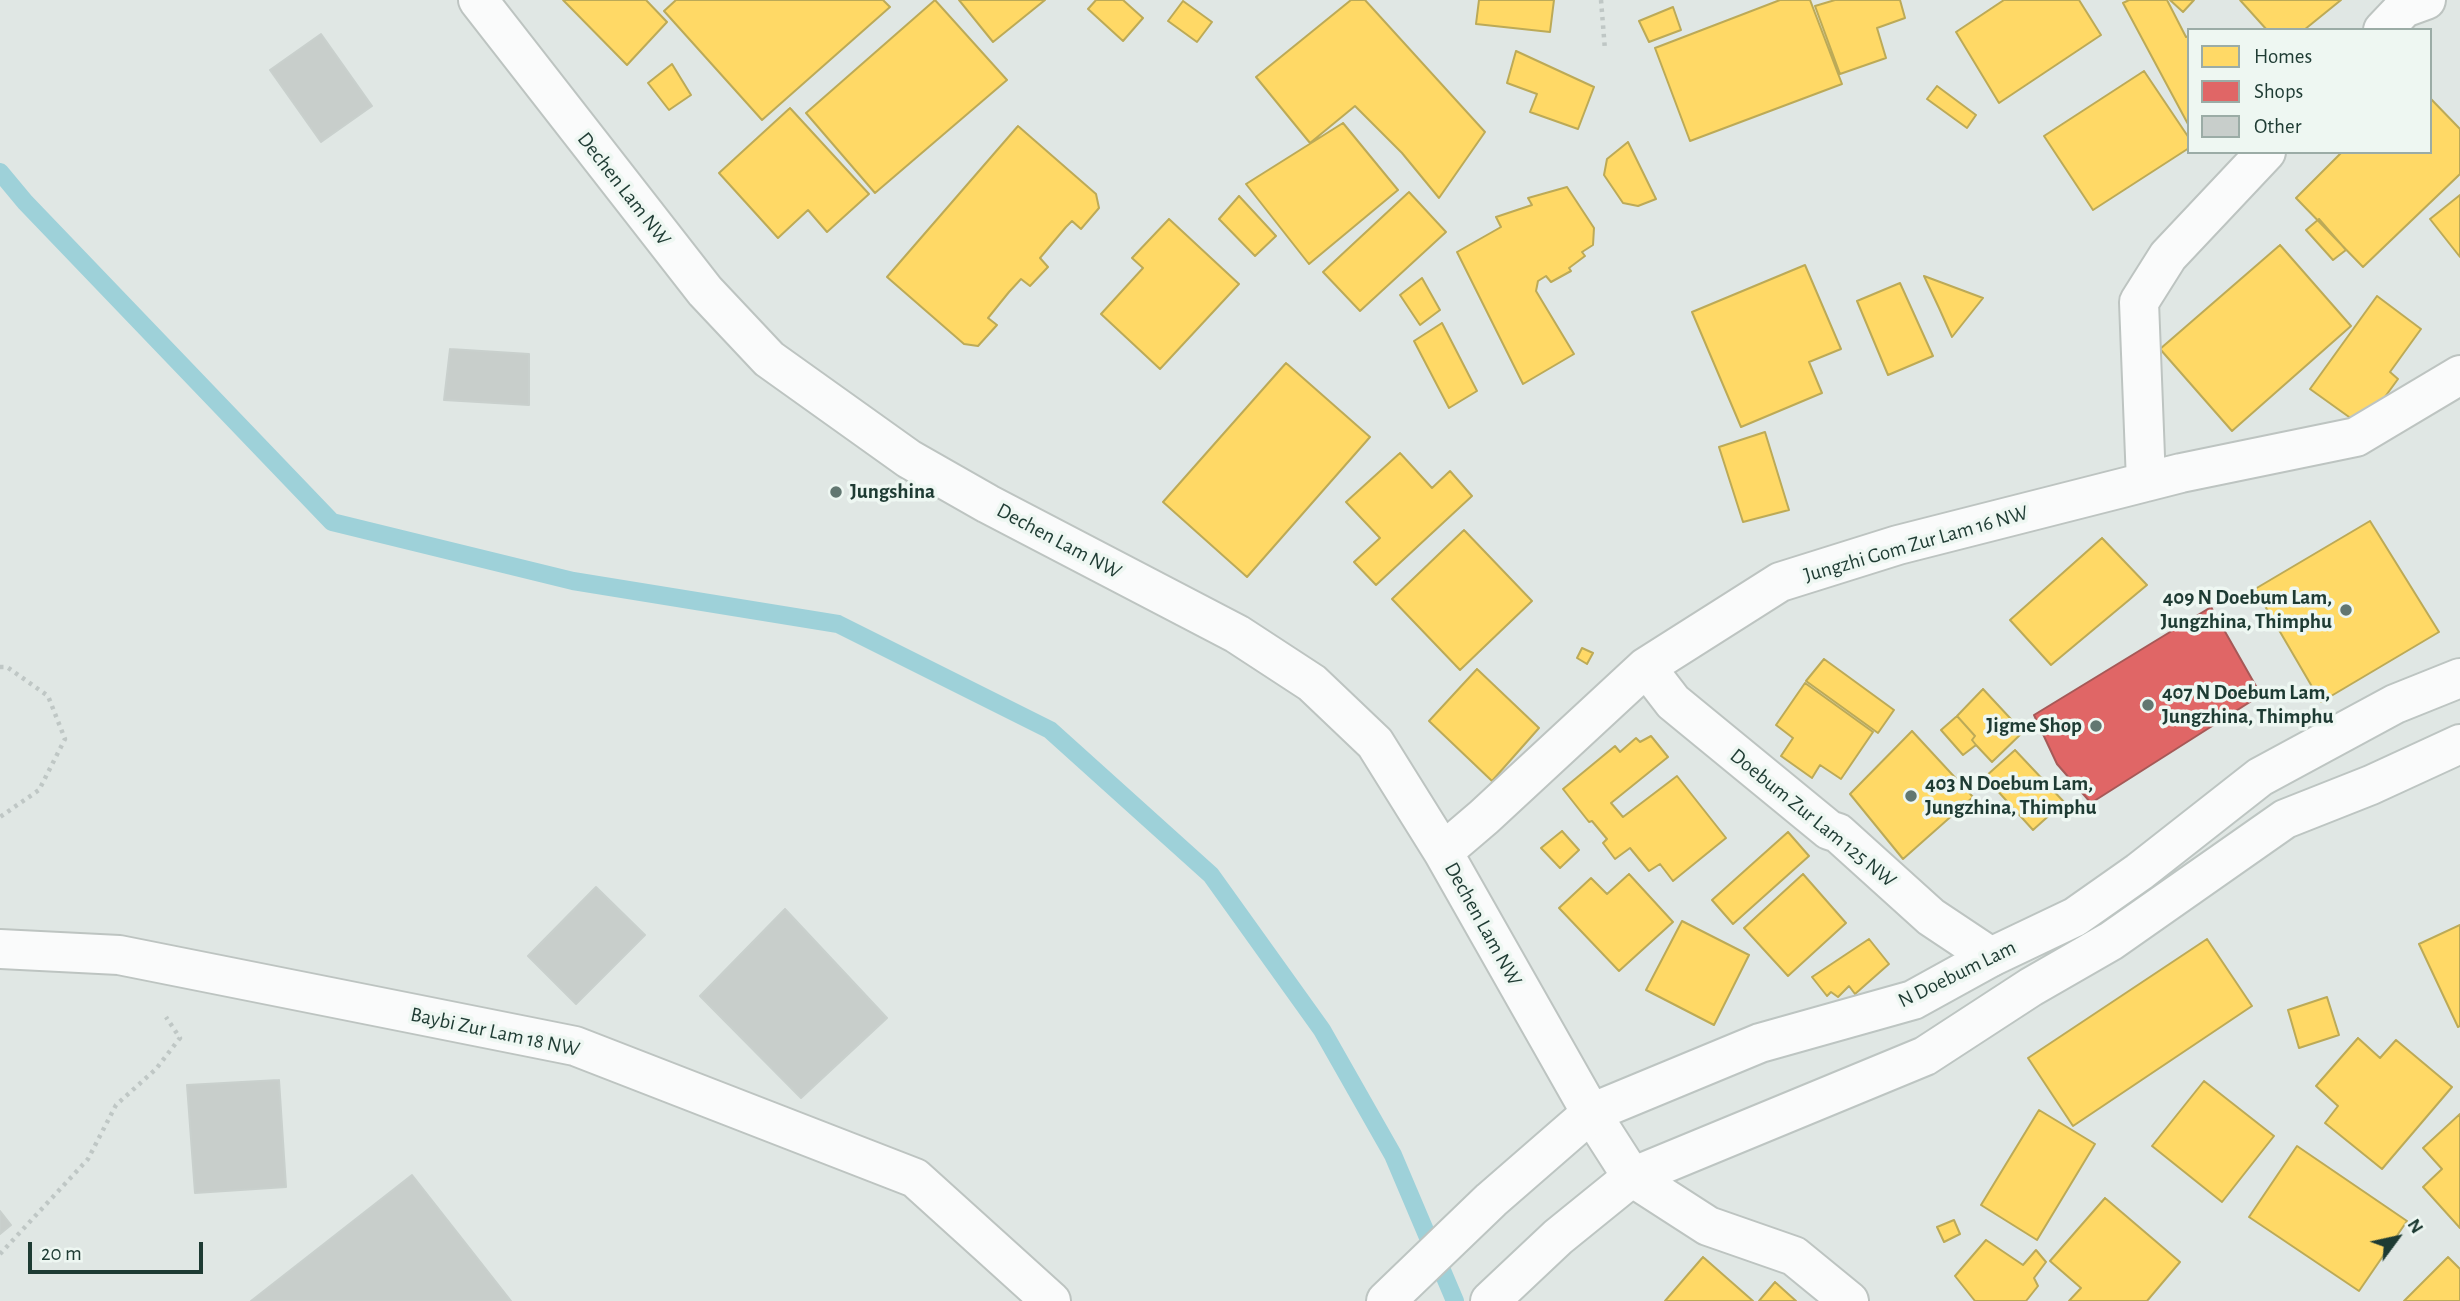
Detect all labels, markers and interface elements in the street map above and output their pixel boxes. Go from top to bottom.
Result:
legend [2187,28,2432,154]
text: Homes [2254,46,2312,67]
text: Shops [2254,81,2303,102]
text: Other [2254,116,2301,137]
street label: Dechen Lam NW [572,127,676,251]
place label: Jungshina [850,479,935,505]
marker: Jungshina [828,484,844,500]
street label: Dechen Lam NW [992,498,1126,584]
street label: Jungzhi Gom Zur Lam 16 NW [1801,500,2031,588]
place label: 409 N Doebum Lam, Jungzhina, Thimphu [2160,585,2332,635]
marker: 409 N Doebum Lam, Jungzhina, Thimphu [2338,602,2354,618]
place label: 407 N Doebum Lam, Jungzhina, Thimphu [2162,680,2334,730]
marker: 407 N Doebum Lam, Jungzhina, Thimphu [2140,697,2156,713]
place label: Jigme Shop [1986,713,2082,739]
marker: Jigme Shop [2088,718,2104,734]
street label: Doebum Zur Lam 125 NW [1725,743,1901,893]
place label: 403 N Doebum Lam, Jungzhina, Thimphu [1925,771,2097,821]
marker: 403 N Doebum Lam, Jungzhina, Thimphu [1903,788,1919,804]
street label: Dechen Lam NW [1439,858,1527,990]
street label: N Doebum Lam [1894,935,2020,1013]
street label: Baybi Zur Lam 18 NW [408,1002,582,1062]
north arrow [2362,1203,2432,1273]
text: N [2403,1216,2427,1237]
scale bar [32,1228,206,1272]
text: 20 m [41,1243,82,1264]

